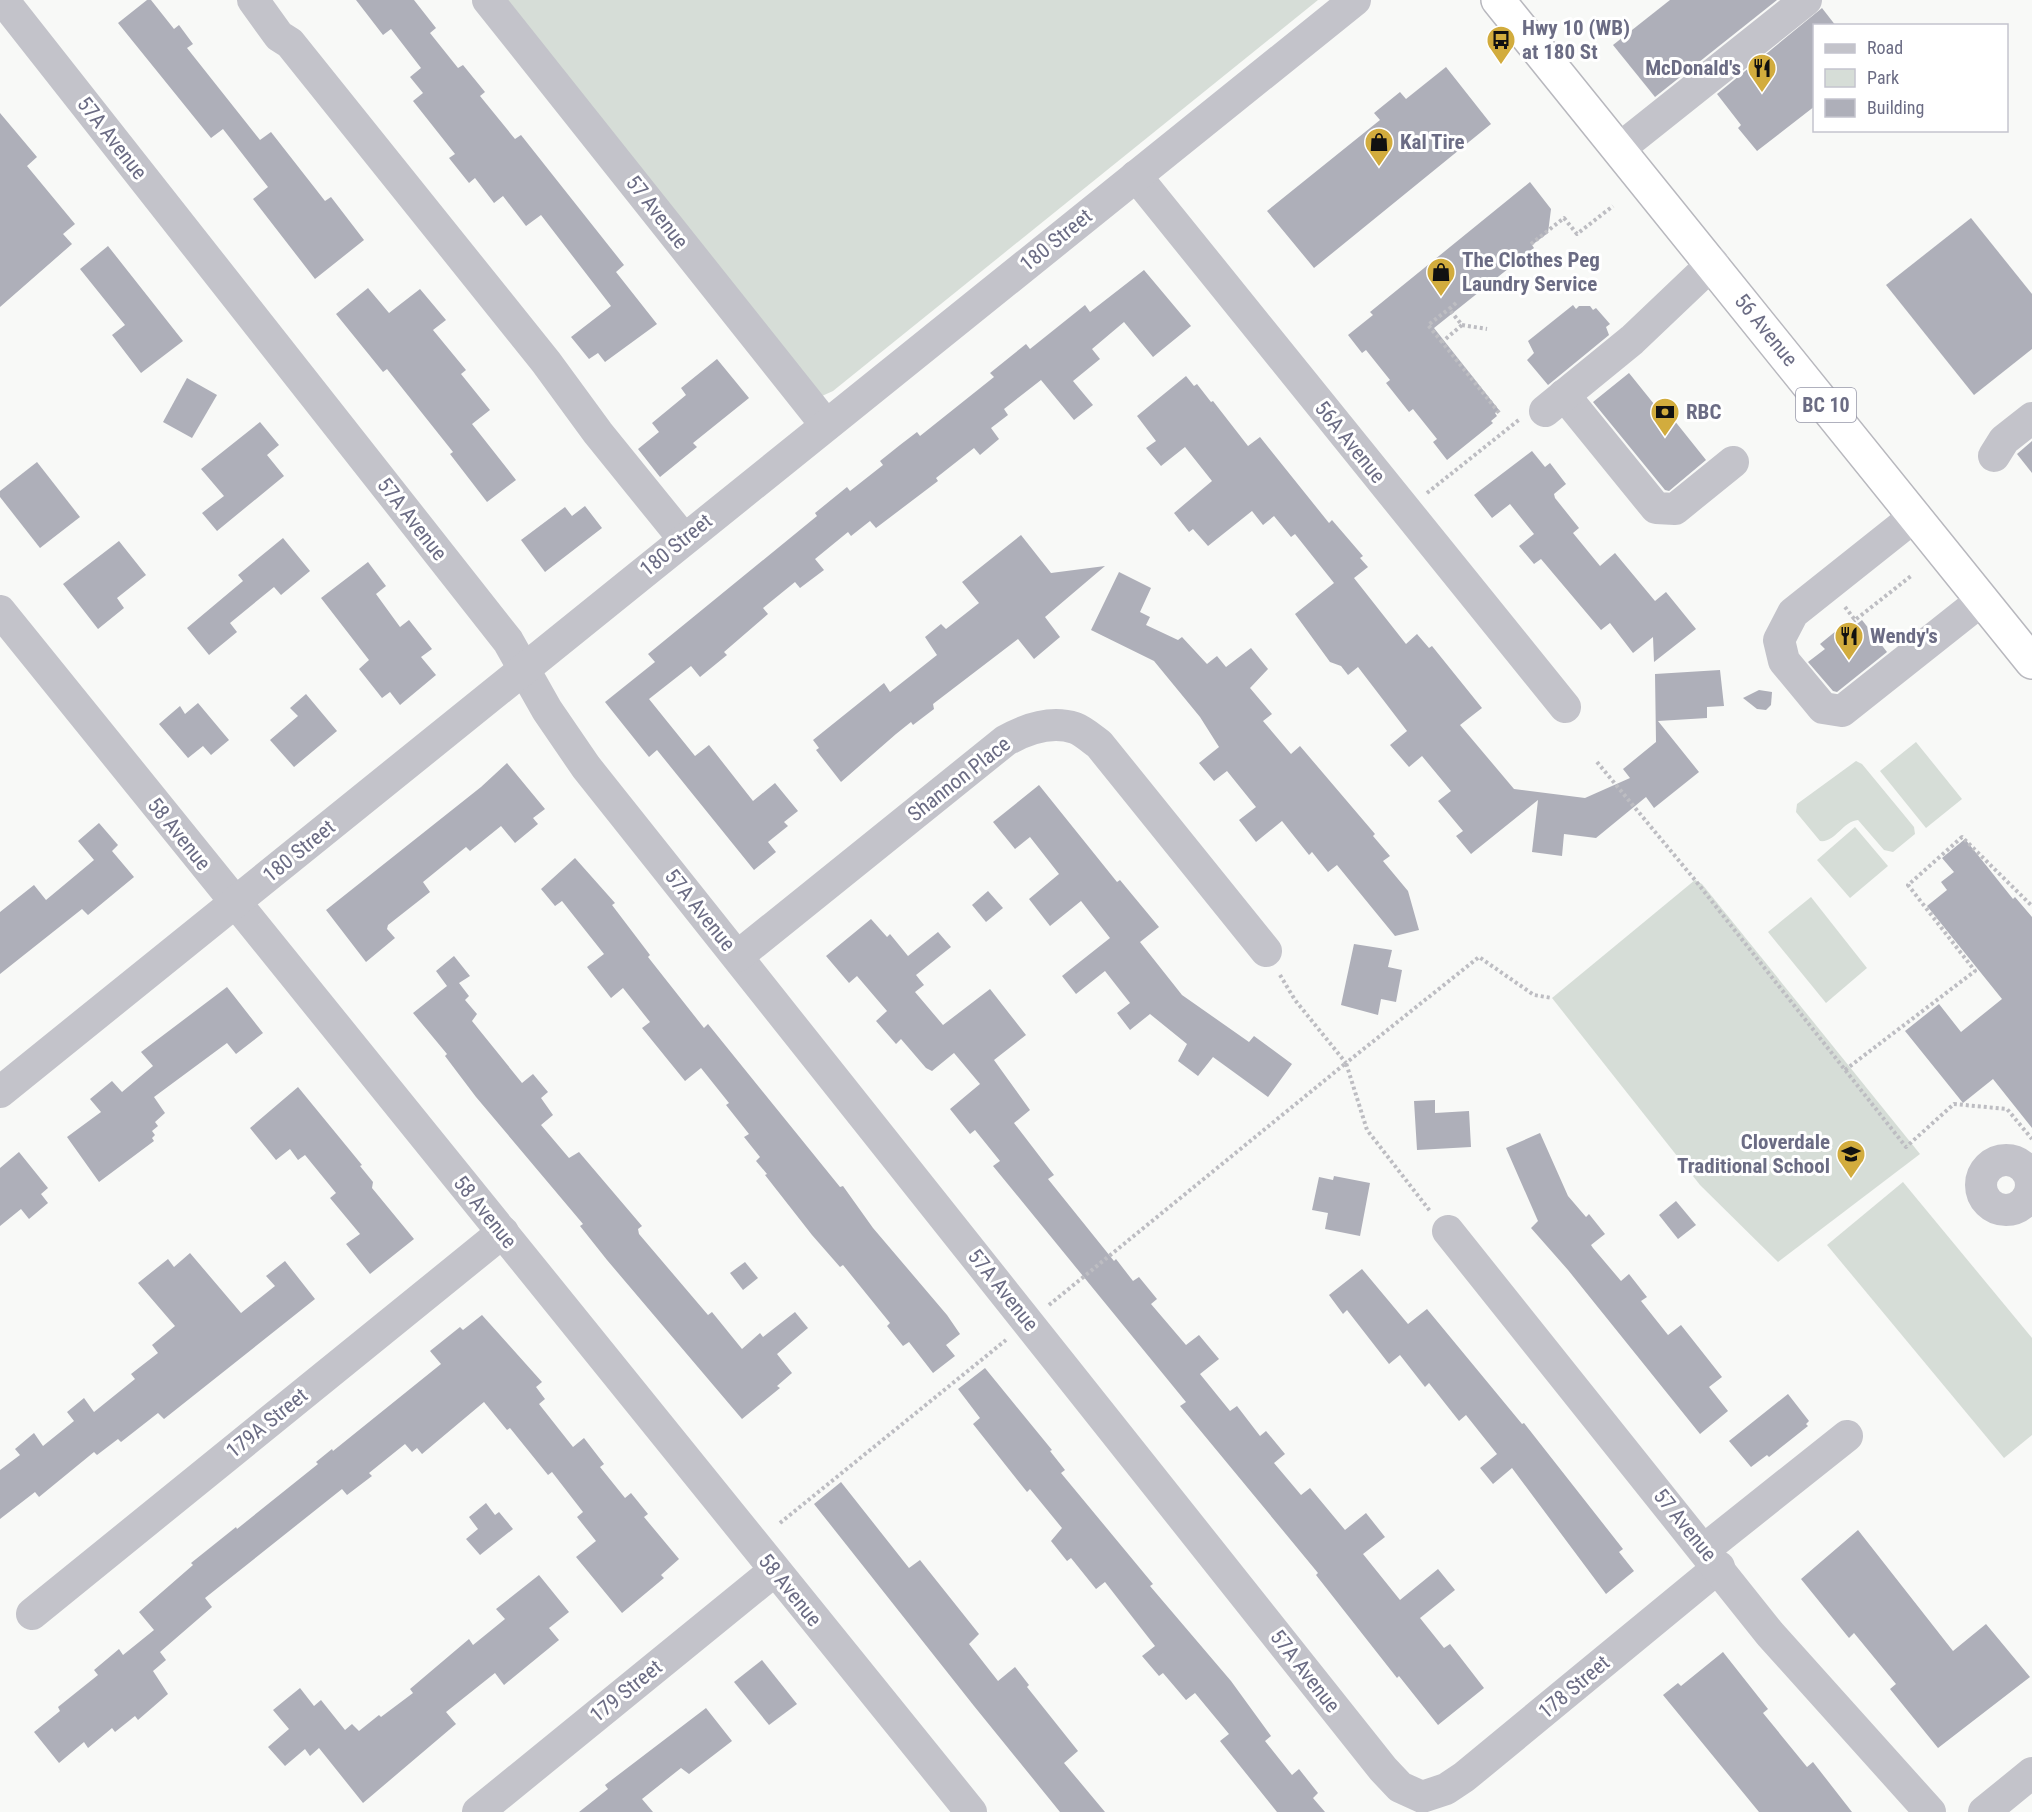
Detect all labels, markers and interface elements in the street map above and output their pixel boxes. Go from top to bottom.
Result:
place label: Hwy 10 (WB) at 180 St [1522,16,1630,64]
bus stop icon: Hwy 10 (WB) at 180 St [1485,24,1517,66]
legend [1813,24,2008,132]
text: Road [1867,37,1903,58]
restaurant icon: McDonald's [1746,52,1778,94]
place label: McDonald's [1645,56,1741,80]
text: Park [1867,67,1899,88]
street label: 57A Avenue [72,92,152,184]
text: Building [1867,97,1924,118]
shop icon: Kal Tire [1363,126,1395,168]
place label: Kal Tire [1400,130,1465,154]
street label: 57 Avenue [621,171,693,253]
street label: 180 Street [1015,204,1097,276]
place label: The Clothes Peg Laundry Service [1462,248,1600,296]
shop icon: The Clothes Peg Laundry Service [1425,256,1457,298]
street label: 56 Avenue [1730,289,1802,371]
road number: BC 10 [1796,388,1856,422]
street label: 56A Avenue [1310,396,1390,488]
bank icon: RBC [1649,396,1681,438]
place label: RBC [1686,400,1721,424]
street label: 57A Avenue [372,473,452,565]
street label: 180 Street [635,509,717,581]
restaurant icon: Wendy's [1833,620,1865,662]
place label: Wendy's [1870,624,1938,648]
street label: Shannon Place [903,732,1015,826]
street label: 58 Avenue [143,793,215,875]
street label: 180 Street [258,815,340,887]
street label: 57A Avenue [660,864,740,956]
place label: Cloverdale Traditional School [1677,1130,1830,1178]
school or university icon: Cloverdale Traditional School [1835,1138,1867,1180]
street label: 58 Avenue [449,1171,521,1253]
street label: 57A Avenue [963,1244,1043,1336]
street label: 179A Street [222,1383,312,1463]
street label: 57 Avenue [1649,1484,1721,1566]
street label: 58 Avenue [754,1549,826,1631]
street label: 57A Avenue [1265,1625,1345,1717]
street label: 178 Street [1534,1650,1614,1724]
street label: 179 Street [585,1655,667,1727]

